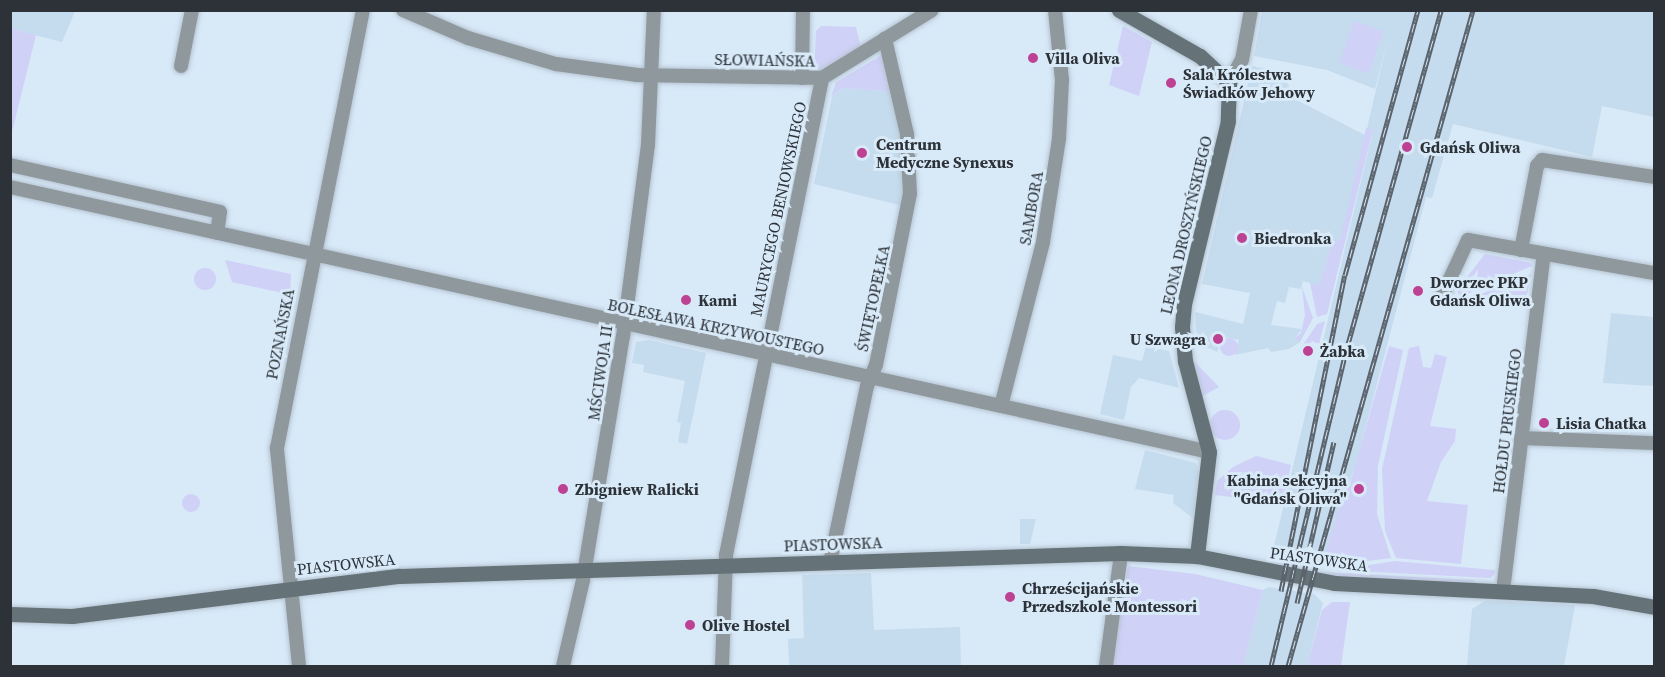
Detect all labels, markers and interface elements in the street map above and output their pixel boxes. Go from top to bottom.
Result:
place label: Villa Oliva [1045,48,1120,68]
street label: SŁOWIAŃSKA [714,50,816,70]
marker: Villa Oliva [1026,51,1040,65]
place label: Sala Królestwa Świadków Jehowy [1183,64,1315,102]
marker: Sala Królestwa Świadków Jehowy [1164,76,1178,90]
street label: MAURYCEGO BENIOWSKIEGO [746,100,810,318]
place label: Centrum Medyczne Synexus [876,134,1014,172]
street label: LEONA DROSZYŃSKIEGO [1156,134,1216,316]
place label: Gdańsk Oliwa [1420,137,1520,157]
marker: Gdańsk Oliwa [1398,138,1416,156]
marker: Centrum Medyczne Synexus [853,144,871,162]
street label: SAMBORA [1015,170,1047,246]
place label: Biedronka [1254,228,1331,248]
marker: Biedronka [1235,231,1249,245]
street label: ŚWIĘTOPEŁKA [852,243,894,353]
place label: Dworzec PKP Gdańsk Oliwa [1430,272,1530,310]
marker: Dworzec PKP Gdańsk Oliwa [1411,284,1425,298]
street label: POZNAŃSKA [262,287,298,381]
place label: Kami [698,290,737,310]
marker: Kami [679,293,693,307]
street label: BOLESŁAWA KRZYWOUSTEGO [606,295,826,359]
street label: MŚCIWOJA II [584,324,616,422]
place label: U Szwagra [1130,329,1206,349]
marker: U Szwagra [1211,332,1225,346]
place label: Żabka [1320,341,1365,361]
marker: Żabka [1301,344,1315,358]
street label: HOŁDU PRUSKIEGO [1489,347,1525,495]
place label: Lisia Chatka [1556,413,1646,433]
marker: Lisia Chatka [1537,416,1551,430]
place label: Kabina sekcyjna "Gdańsk Oliwa" [1227,470,1347,508]
place label: Zbigniew Ralicki [575,479,699,499]
marker: Zbigniew Ralicki [556,482,570,496]
marker: Kabina sekcyjna "Gdańsk Oliwa" [1352,482,1366,496]
street label: PIASTOWSKA [783,533,883,555]
street label: PIASTOWSKA [1269,543,1369,575]
street label: PIASTOWSKA [296,549,396,579]
place label: Chrześcijańskie Przedszkole Montessori [1022,578,1197,616]
marker: Chrześcijańskie Przedszkole Montessori [1003,590,1017,604]
place label: Olive Hostel [702,615,790,635]
marker: Olive Hostel [683,618,697,632]

